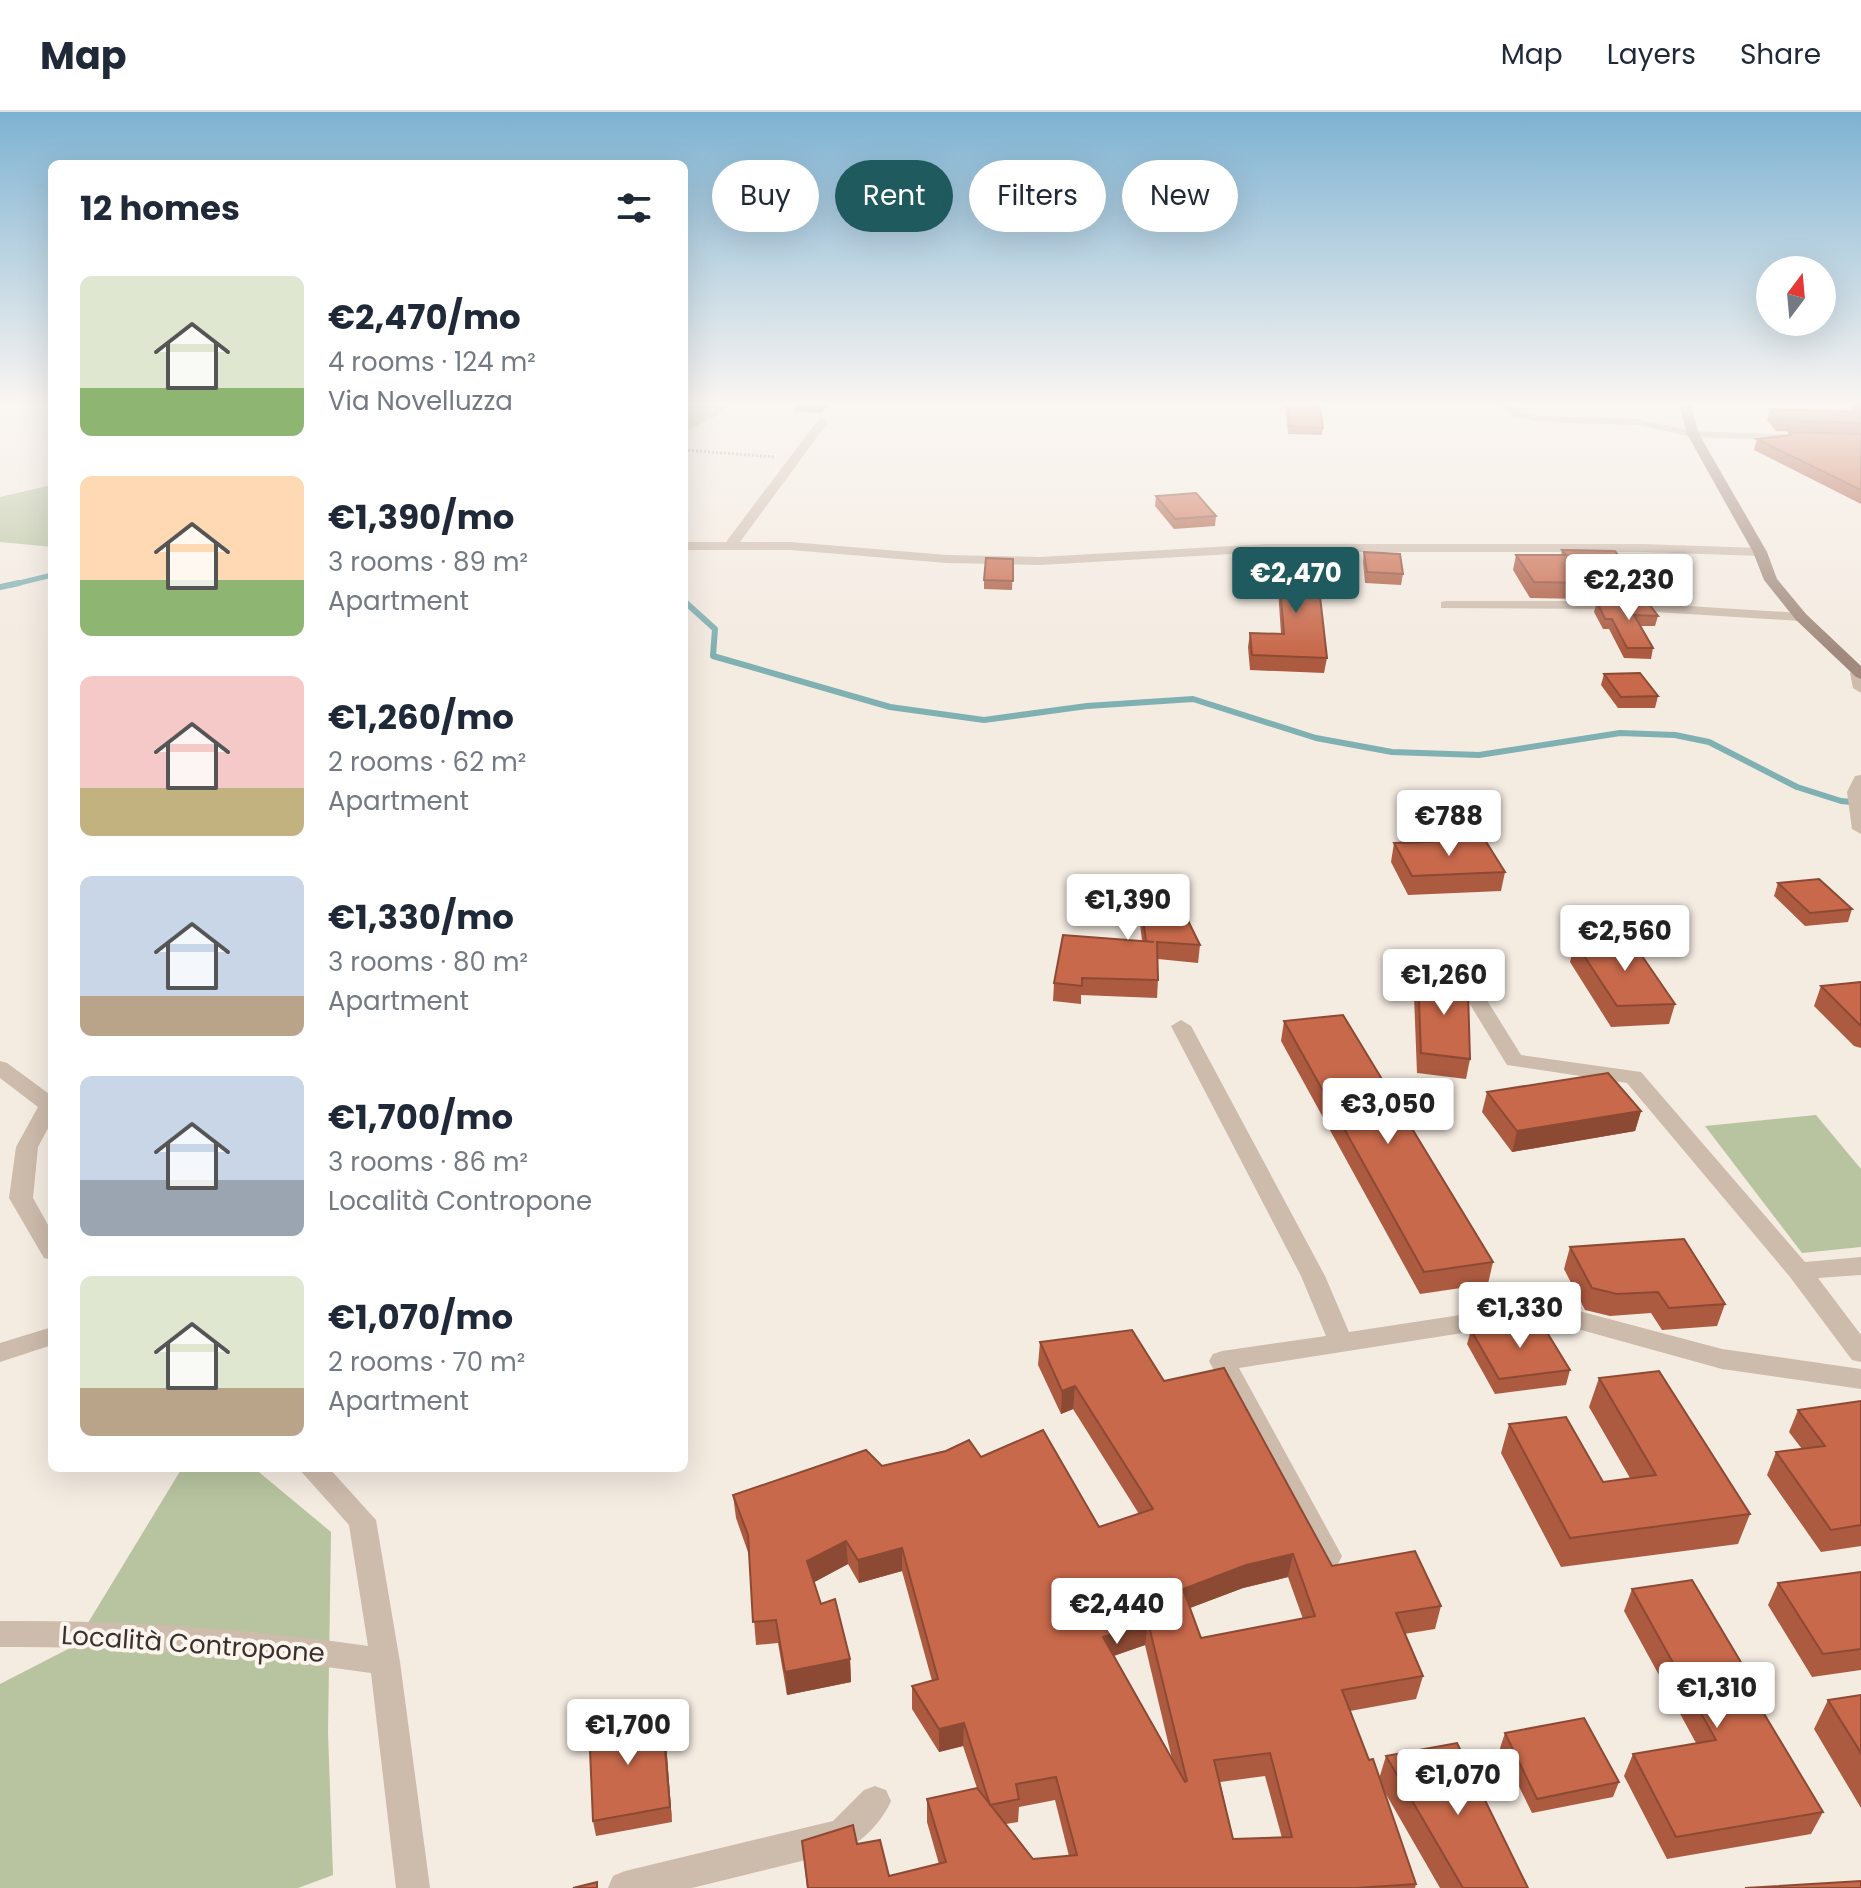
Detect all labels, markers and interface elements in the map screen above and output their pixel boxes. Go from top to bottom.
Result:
text: Map [40,29,127,82]
text: Map [1501,35,1563,74]
text: Layers [1607,35,1696,74]
text: Share [1740,35,1821,74]
chip: Buy [712,160,819,232]
chip: Rent [835,160,953,232]
chip: Filters [969,160,1106,232]
chip: New [1122,160,1238,232]
text: 12 homes [80,184,240,232]
icon: filters [612,186,656,230]
north arrow [1756,256,1836,336]
map controls [1756,256,1836,336]
text: €2,470/mo [328,293,521,341]
icon: home [144,308,240,404]
text: 4 rooms · 124 m² [328,344,536,380]
text: Via Novelluzza [328,383,513,419]
text: €1,390/mo [328,493,514,541]
icon: home [144,508,240,604]
text: 3 rooms · 89 m² [328,544,528,580]
pin: €2,470 [1231,547,1361,615]
pin: €2,230 [1564,554,1694,622]
text: €2,470 [1250,555,1342,591]
text: €2,230 [1584,562,1674,598]
text: Apartment [328,583,469,619]
text: €1,260/mo [328,693,514,741]
icon: home [144,708,240,804]
text: 2 rooms · 62 m² [328,744,526,780]
text: Apartment [328,783,469,819]
pin: €788 [1402,790,1496,858]
text: €788 [1415,798,1483,834]
pin: €1,390 [1063,874,1193,942]
text: €1,390 [1085,882,1171,918]
text: €1,330/mo [328,893,514,941]
pin: €2,560 [1560,905,1690,973]
icon: home [144,908,240,1004]
text: €2,560 [1578,913,1672,949]
text: 3 rooms · 80 m² [328,944,528,980]
pin: €1,260 [1379,949,1509,1017]
text: €1,260 [1401,957,1487,993]
text: Apartment [328,983,469,1019]
pin: €3,050 [1323,1078,1453,1146]
text: €3,050 [1341,1086,1435,1122]
text: €1,700/mo [328,1093,513,1141]
icon: home [144,1108,240,1204]
text: 3 rooms · 86 m² [328,1144,528,1180]
text: Località Contropone [328,1183,592,1219]
pin: €1,330 [1455,1282,1585,1350]
text: €1,330 [1477,1290,1563,1326]
text: €1,070/mo [328,1293,513,1341]
icon: home [144,1308,240,1404]
text: 2 rooms · 70 m² [328,1344,525,1380]
text: Apartment [328,1383,469,1419]
pin: €2,440 [1052,1578,1182,1646]
text: €2,440 [1069,1586,1165,1622]
street label: Località Contropone [60,1617,326,1671]
pin: €1,310 [1652,1662,1782,1730]
text: €1,310 [1677,1670,1757,1706]
pin: €1,700 [563,1699,693,1767]
text: €1,700 [585,1707,671,1743]
pin: €1,070 [1393,1749,1523,1817]
text: €1,070 [1415,1757,1501,1793]

